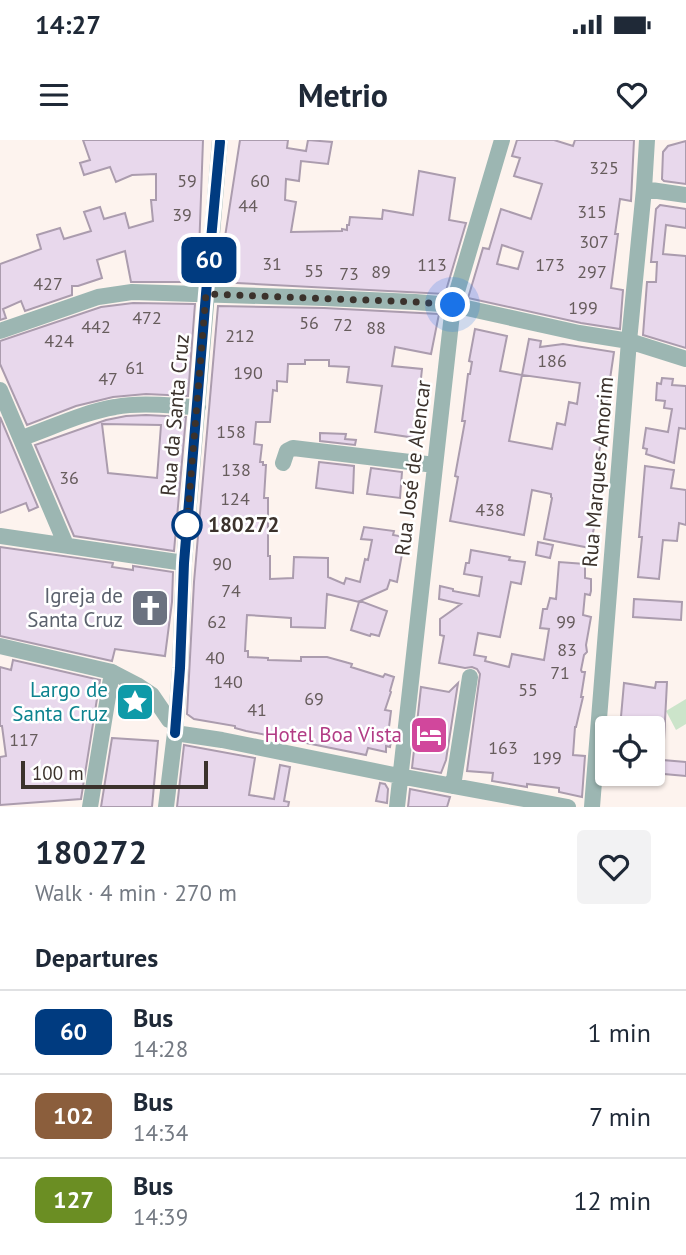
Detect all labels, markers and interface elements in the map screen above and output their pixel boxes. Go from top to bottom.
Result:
text: 14:27 [35,8,101,41]
text: Metrio [298,74,388,116]
icon: menu [35,76,73,114]
icon: heart [613,76,651,114]
house number: 325 [589,156,619,179]
house number: 59 [177,169,197,192]
house number: 60 [250,169,270,192]
house number: 44 [238,194,258,217]
house number: 315 [577,200,607,223]
house number: 39 [172,203,192,226]
house number: 307 [579,230,609,253]
line badge: 60 [178,237,241,283]
text: 60 [195,244,223,275]
house number: 31 [262,252,282,275]
house number: 113 [417,253,447,276]
house number: 173 [535,253,565,276]
house number: 55 [304,259,324,282]
house number: 89 [371,260,391,283]
house number: 297 [577,260,607,283]
house number: 73 [339,262,359,285]
house number: 427 [33,272,63,295]
your location [435,287,470,322]
house number: 199 [568,296,598,319]
house number: 472 [132,306,162,329]
house number: 56 [299,311,319,334]
house number: 72 [333,313,353,336]
house number: 442 [81,315,111,338]
house number: 88 [366,316,386,339]
house number: 212 [225,324,255,347]
house number: 424 [44,329,74,352]
street label: Rua da Santa Cruz [154,333,195,497]
house number: 186 [537,349,567,372]
house number: 61 [125,356,145,379]
house number: 190 [233,361,263,384]
house number: 47 [98,367,118,390]
street label: Rua Marques Amorim [576,376,619,568]
street label: Rua José de Alencar [388,379,437,557]
house number: 158 [216,420,246,443]
house number: 138 [221,458,251,481]
house number: 36 [59,466,79,489]
house number: 124 [220,487,250,510]
house number: 438 [475,498,505,521]
marker: 180272 [172,510,202,540]
place label: 180272 [208,511,279,538]
house number: 90 [212,552,232,575]
house number: 74 [221,579,241,602]
place label: Igreja de Santa Cruz [27,582,123,633]
church icon: Igreja de Santa Cruz [129,587,171,629]
house number: 62 [207,610,227,633]
house number: 99 [556,610,576,633]
house number: 83 [557,638,577,661]
house number: 40 [205,646,225,669]
house number: 71 [550,661,570,684]
house number: 140 [213,670,243,693]
place label: Largo de Santa Cruz [12,676,108,727]
house number: 55 [518,678,538,701]
place icon: Largo de Santa Cruz [114,681,156,723]
house number: 69 [304,687,324,710]
house number: 41 [247,698,267,721]
hotel icon: Hotel Boa Vista [408,714,450,756]
map controls [595,716,665,786]
button: locate [595,716,665,786]
place label: Hotel Boa Vista [264,721,402,748]
house number: 117 [9,728,39,751]
house number: 163 [488,736,518,759]
house number: 199 [532,746,562,769]
scale bar [21,758,208,790]
text: 100 m [32,761,84,785]
text: 180272 [35,830,147,873]
button: heart [577,830,651,904]
text: Walk · 4 min · 270 m [35,878,237,907]
text: Departures [35,941,158,974]
text: Bus [133,1001,173,1034]
text: 60 [60,1016,87,1047]
text: 1 min [588,1016,651,1049]
text: 14:28 [133,1034,188,1063]
text: Bus [133,1085,173,1118]
text: 102 [53,1100,94,1131]
text: 7 min [589,1100,651,1133]
text: 14:34 [133,1118,188,1147]
text: Bus [133,1169,173,1202]
text: 127 [53,1184,94,1215]
text: 12 min [573,1184,651,1217]
text: 14:39 [133,1202,188,1231]

